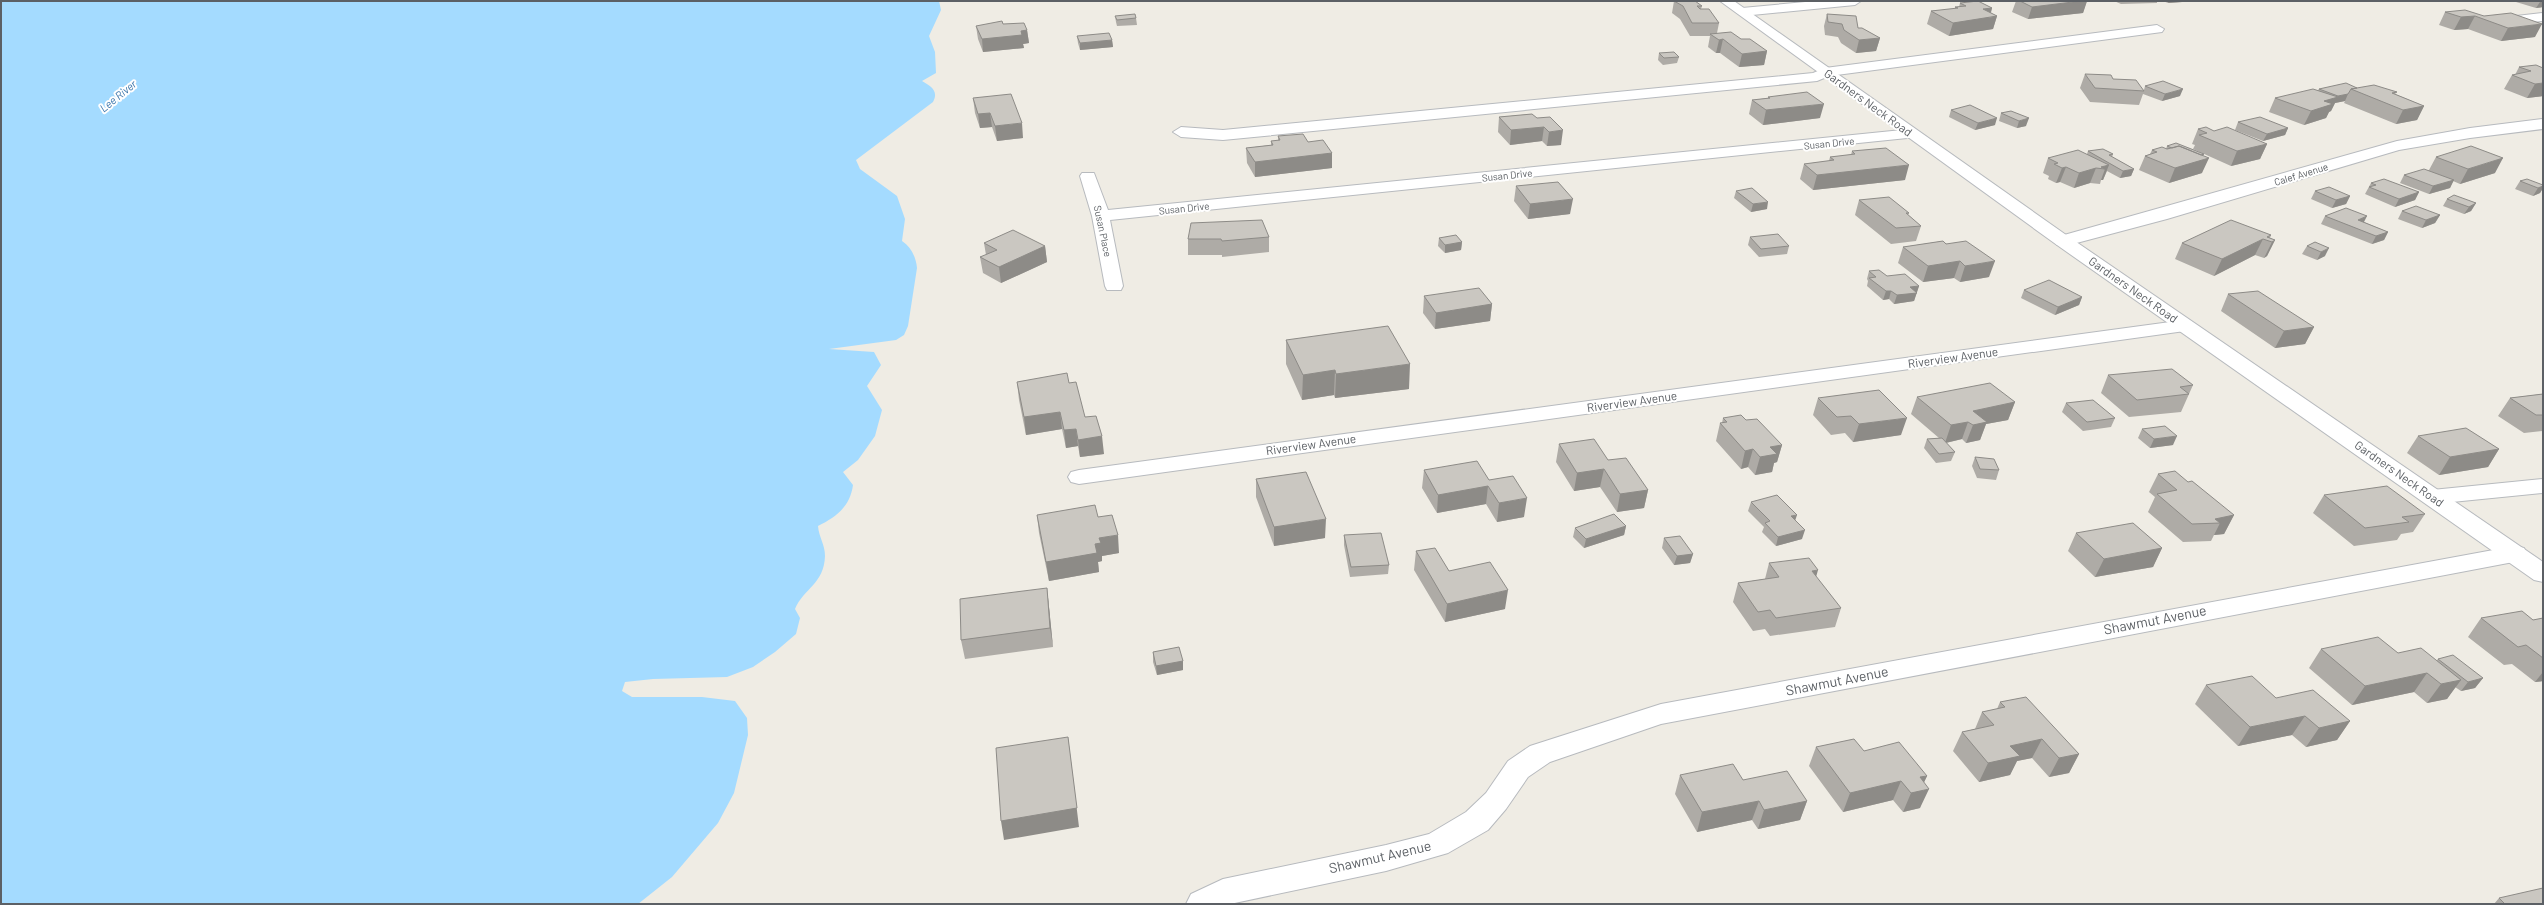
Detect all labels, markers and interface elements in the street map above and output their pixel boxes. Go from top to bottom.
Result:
street label: Gardners Neck Road [1822,66,1915,139]
water label: Lee River [97,76,139,114]
street label: Susan Drive [1803,134,1855,152]
street label: Calef Avenue [2272,160,2330,188]
street label: Susan Drive [1481,166,1533,184]
street label: Susan Drive [1158,199,1210,217]
street label: Susan Place [1092,204,1114,258]
street label: Gardners Neck Road [2086,253,2181,325]
street label: Riverview Avenue [1907,344,1999,370]
street label: Riverview Avenue [1586,388,1678,414]
street label: Riverview Avenue [1265,431,1357,457]
street label: Gardners Neck Road [2352,437,2447,509]
street label: Shawmut Avenue [2102,601,2208,638]
street label: Shawmut Avenue [1784,662,1890,699]
street label: Shawmut Avenue [1327,836,1433,877]

